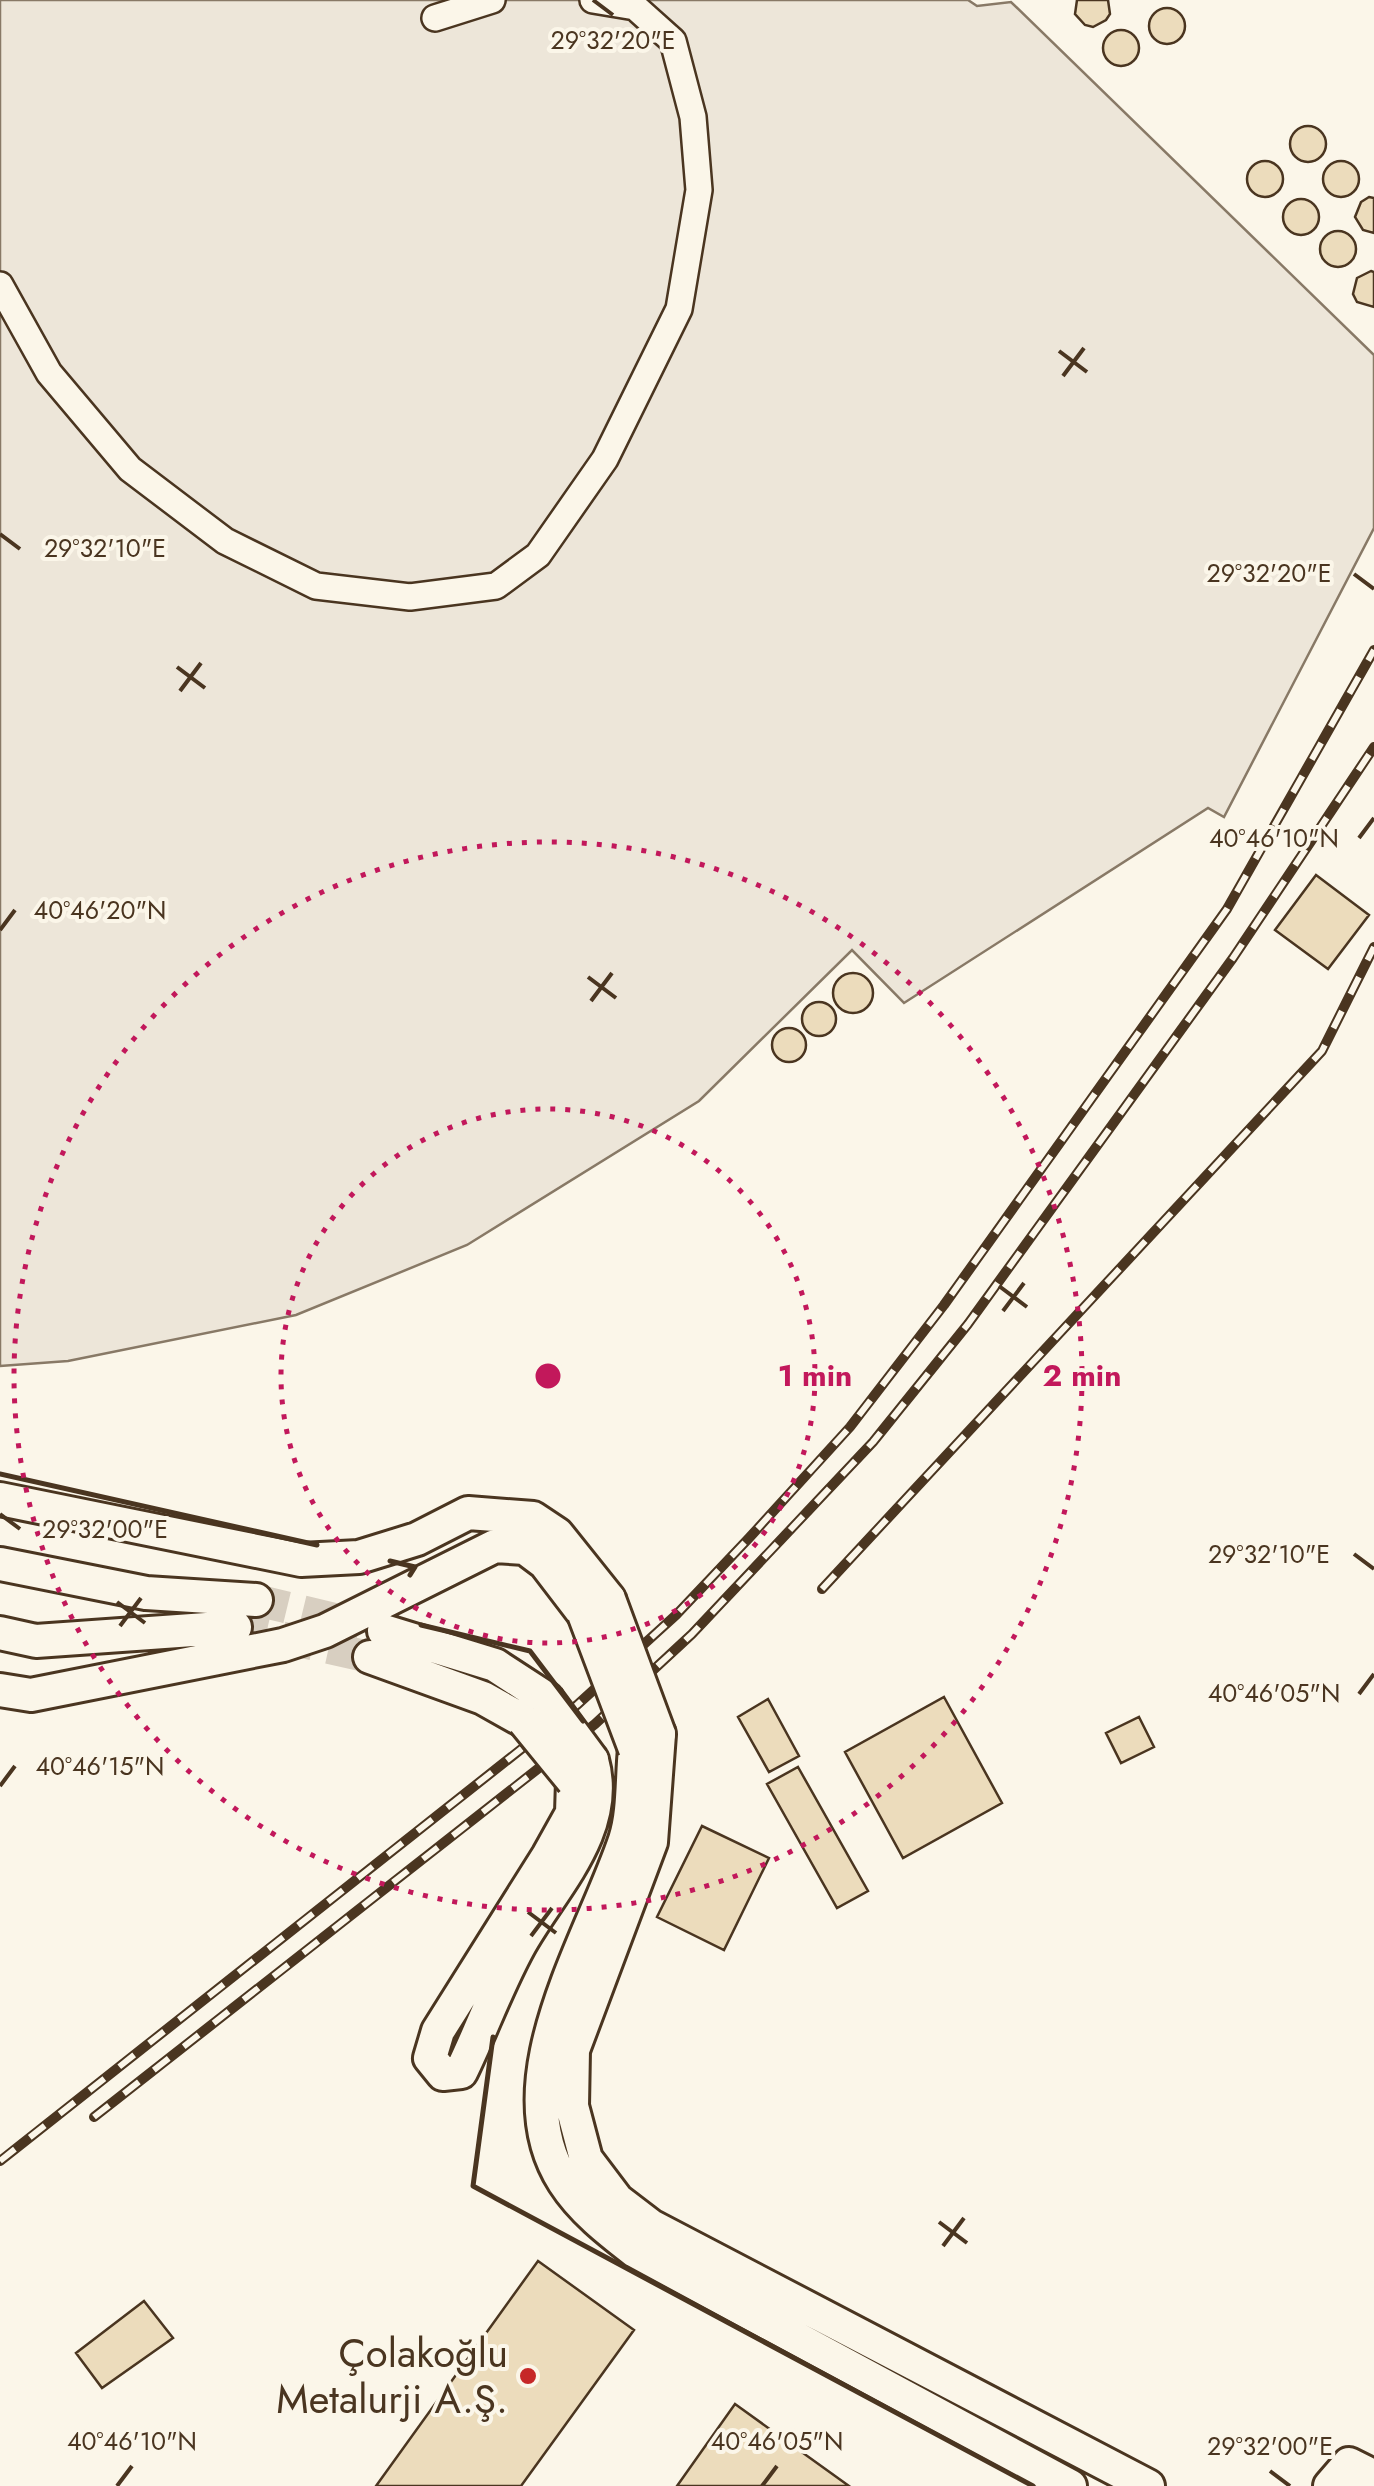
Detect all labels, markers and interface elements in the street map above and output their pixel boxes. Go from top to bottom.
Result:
text: 29°32'20"E [550,22,676,58]
text: 29°32'10"E [44,530,166,566]
text: 29°32'20"E [1206,555,1332,591]
text: 40°46'10"N [1209,820,1339,856]
text: 40°46'20"N [34,892,166,928]
text: 1 min [778,1354,852,1397]
text: 2 min [1043,1354,1121,1397]
centre of rings [530,1358,566,1394]
text: 29°32'00"E [42,1511,168,1547]
text: 29°32'10"E [1208,1536,1330,1572]
text: 40°46'05"N [1208,1675,1340,1711]
text: 40°46'15"N [36,1748,164,1784]
place label: Çolakoğlu Metalurji A.Ş. [276,2324,508,2428]
marker: Çolakoğlu Metalurji A.Ş. [517,2365,539,2387]
text: 40°46'10"N [67,2423,197,2459]
text: 40°46'05"N [711,2423,843,2459]
text: 29°32'00"E [1207,2428,1333,2464]

